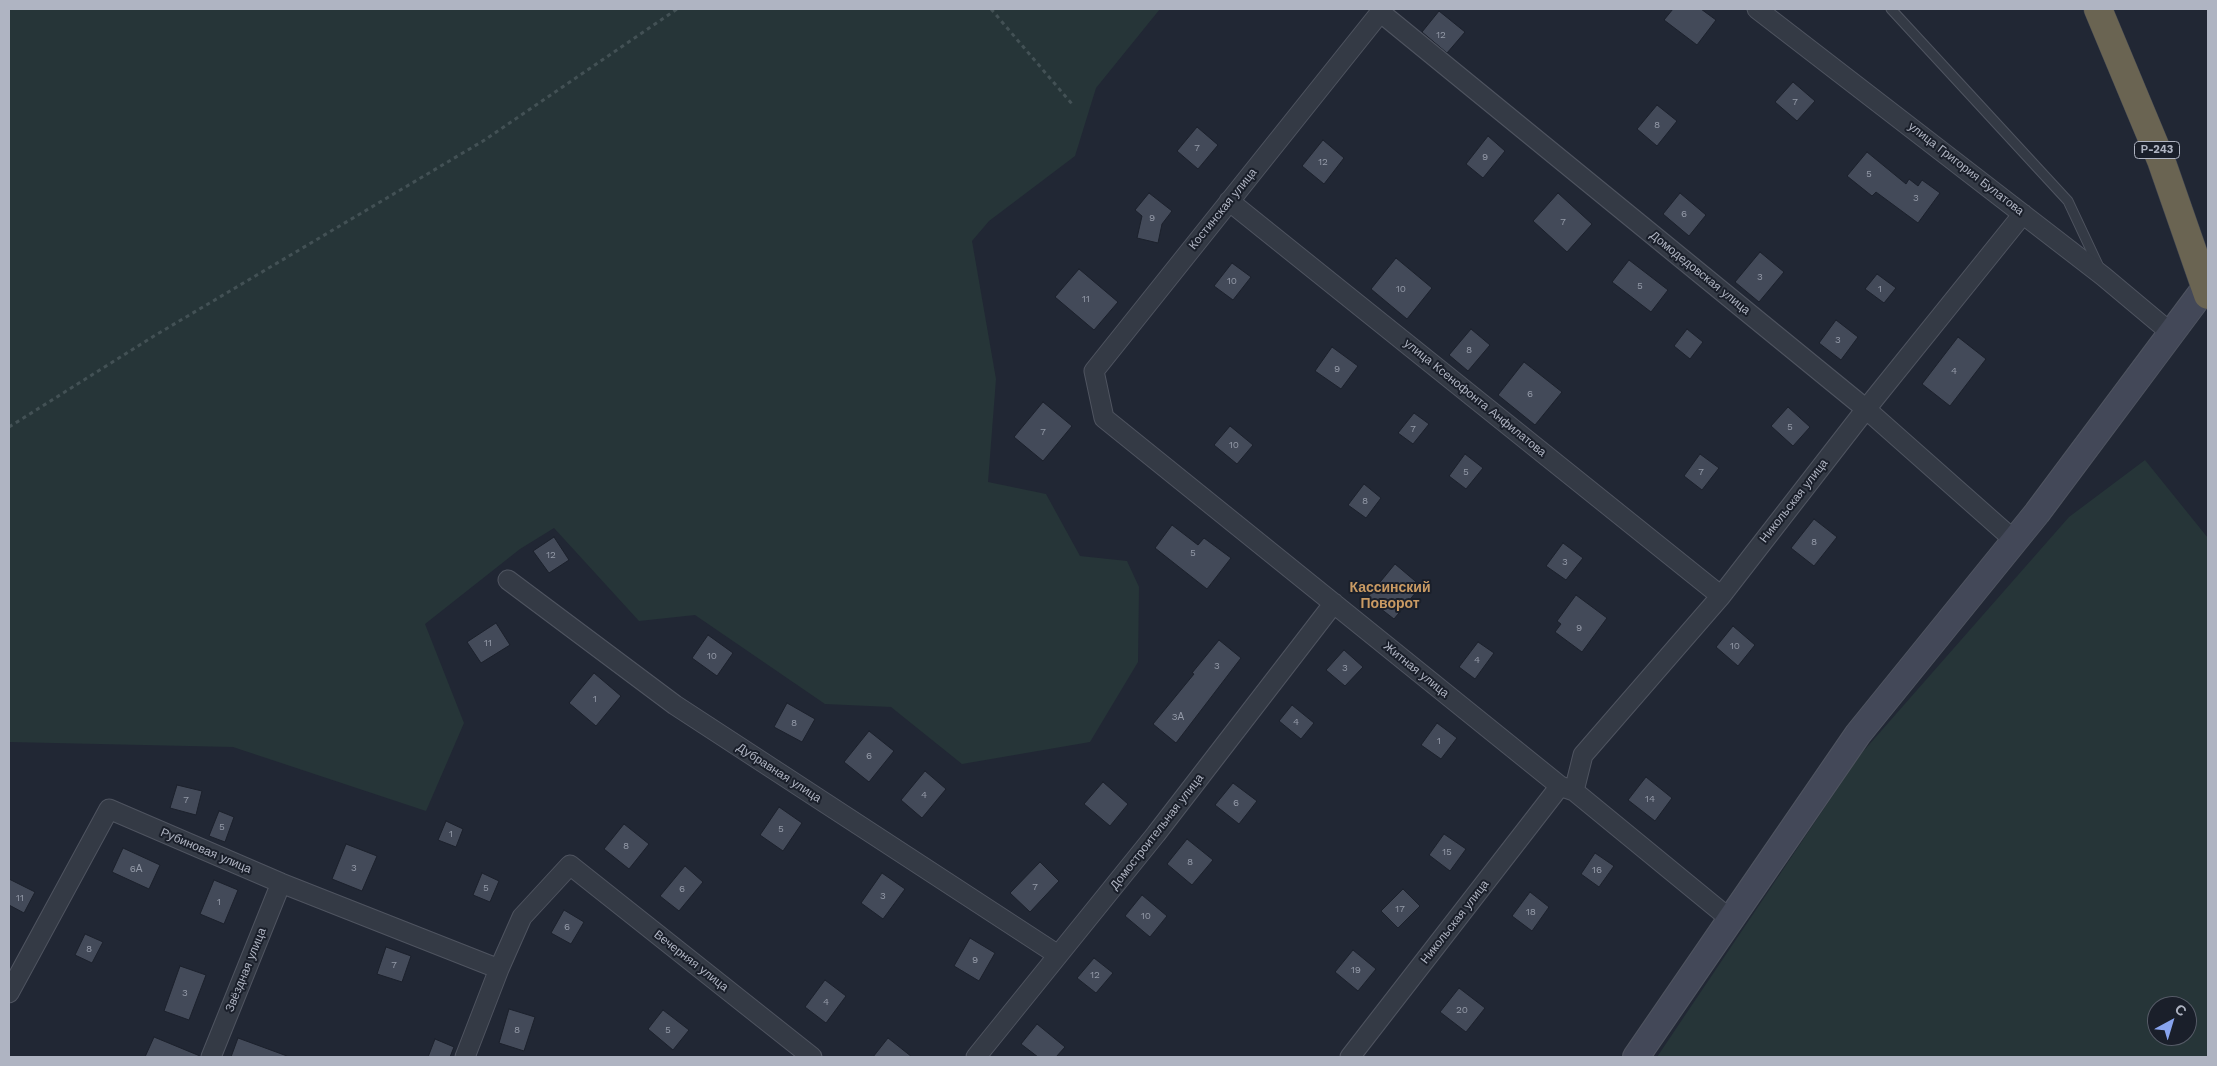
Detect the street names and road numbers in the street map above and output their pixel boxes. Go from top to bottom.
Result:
street label: улица Григория Булатова [1905,119,2027,219]
road number: Р-243 [2134,142,2180,158]
street label: Костинская улица [1186,166,1260,252]
street label: Домодедовская улица [1647,228,1753,318]
street label: улица Ксенофонта Анфилатова [1401,336,1549,460]
street label: Никольская улица [1757,456,1831,546]
street label: Житная улица [1380,639,1452,701]
street label: Дубравная улица [734,740,824,806]
street label: Домостроительная улица [1107,771,1207,893]
street label: Рубиновая улица [158,825,254,877]
street label: Никольская улица [1418,877,1492,967]
street label: Звёздная улица [223,926,269,1014]
street label: Вечерняя улица [651,927,731,995]

